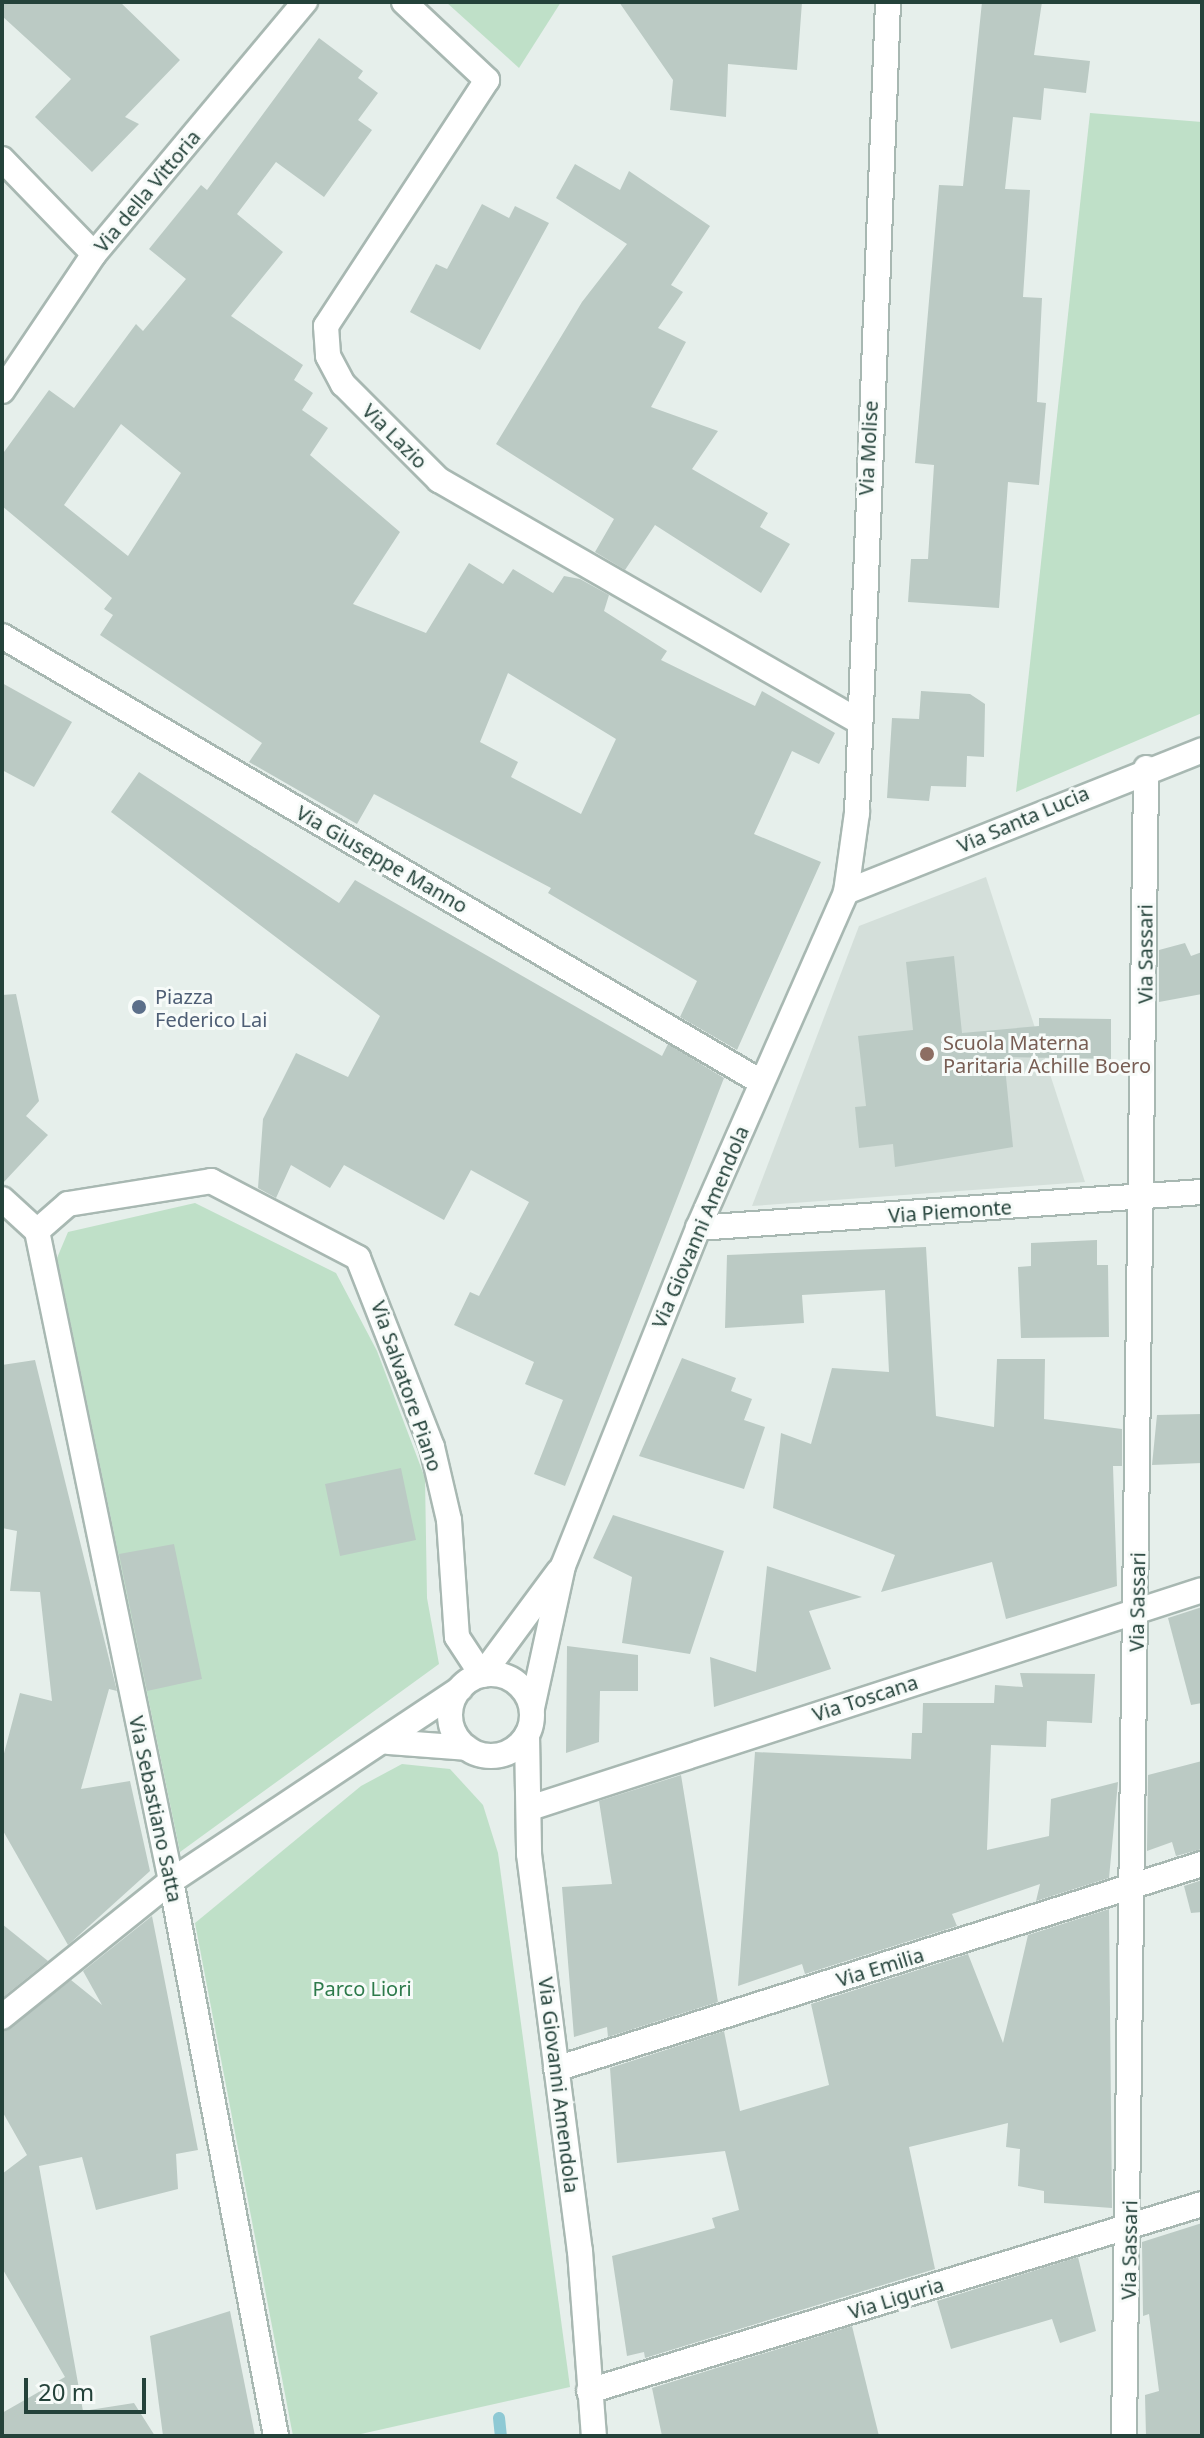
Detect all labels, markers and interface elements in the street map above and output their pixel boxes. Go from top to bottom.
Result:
street label: Via della Vittoria [89,125,205,257]
street label: Via Lazio [358,399,432,473]
street label: Via Molise [854,400,882,496]
street label: Via Santa Lucia [954,780,1092,858]
street label: Via Giuseppe Manno [292,800,472,918]
street label: Via Sassari [1133,904,1157,1004]
place label: Piazza Federico Lai [155,984,267,1031]
marker: Piazza Federico Lai [130,998,148,1016]
place label: Scuola Materna Paritaria Achille Boero [943,1030,1151,1077]
marker: Scuola Materna Paritaria Achille Boero [918,1045,936,1063]
street label: Via Giovanni Amendola [646,1122,754,1332]
street label: Via Piemonte [887,1195,1013,1227]
street label: Via Salvatore Piano [367,1298,447,1474]
street label: Via Sassari [1124,1552,1150,1652]
street label: Via Toscana [809,1670,921,1726]
street label: Via Sebastiano Satta [125,1714,187,1904]
street label: Via Emilia [833,1942,927,1992]
park label: Parco Liori [312,1976,412,2000]
street label: Via Giovanni Amendola [534,1976,584,2194]
street label: Via Sassari [1116,2200,1142,2300]
street label: Via Liguria [845,2272,947,2324]
scale bar [28,2362,150,2412]
text: 20 m [38,2375,94,2408]

